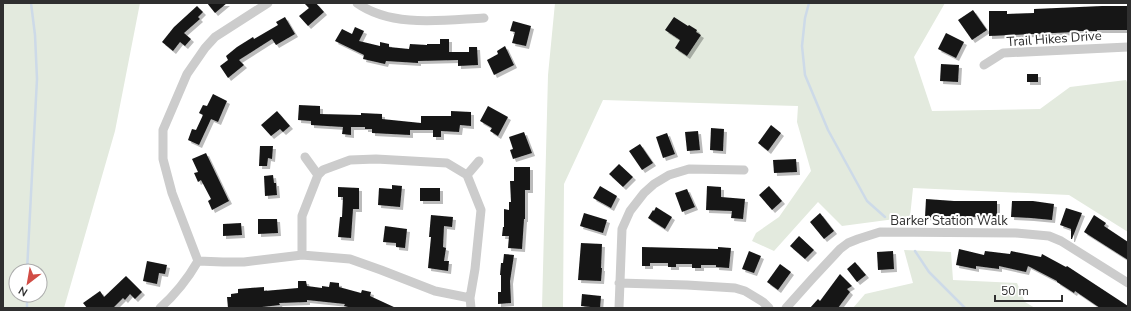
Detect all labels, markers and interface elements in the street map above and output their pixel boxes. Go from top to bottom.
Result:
street label: Trail Hikes Drive [1006,27,1102,51]
street label: Barker Station Walk [890,212,1008,230]
north arrow [8,263,48,303]
scale bar [995,277,1062,303]
text: N [16,283,30,300]
text: 50 m [1001,283,1029,299]

